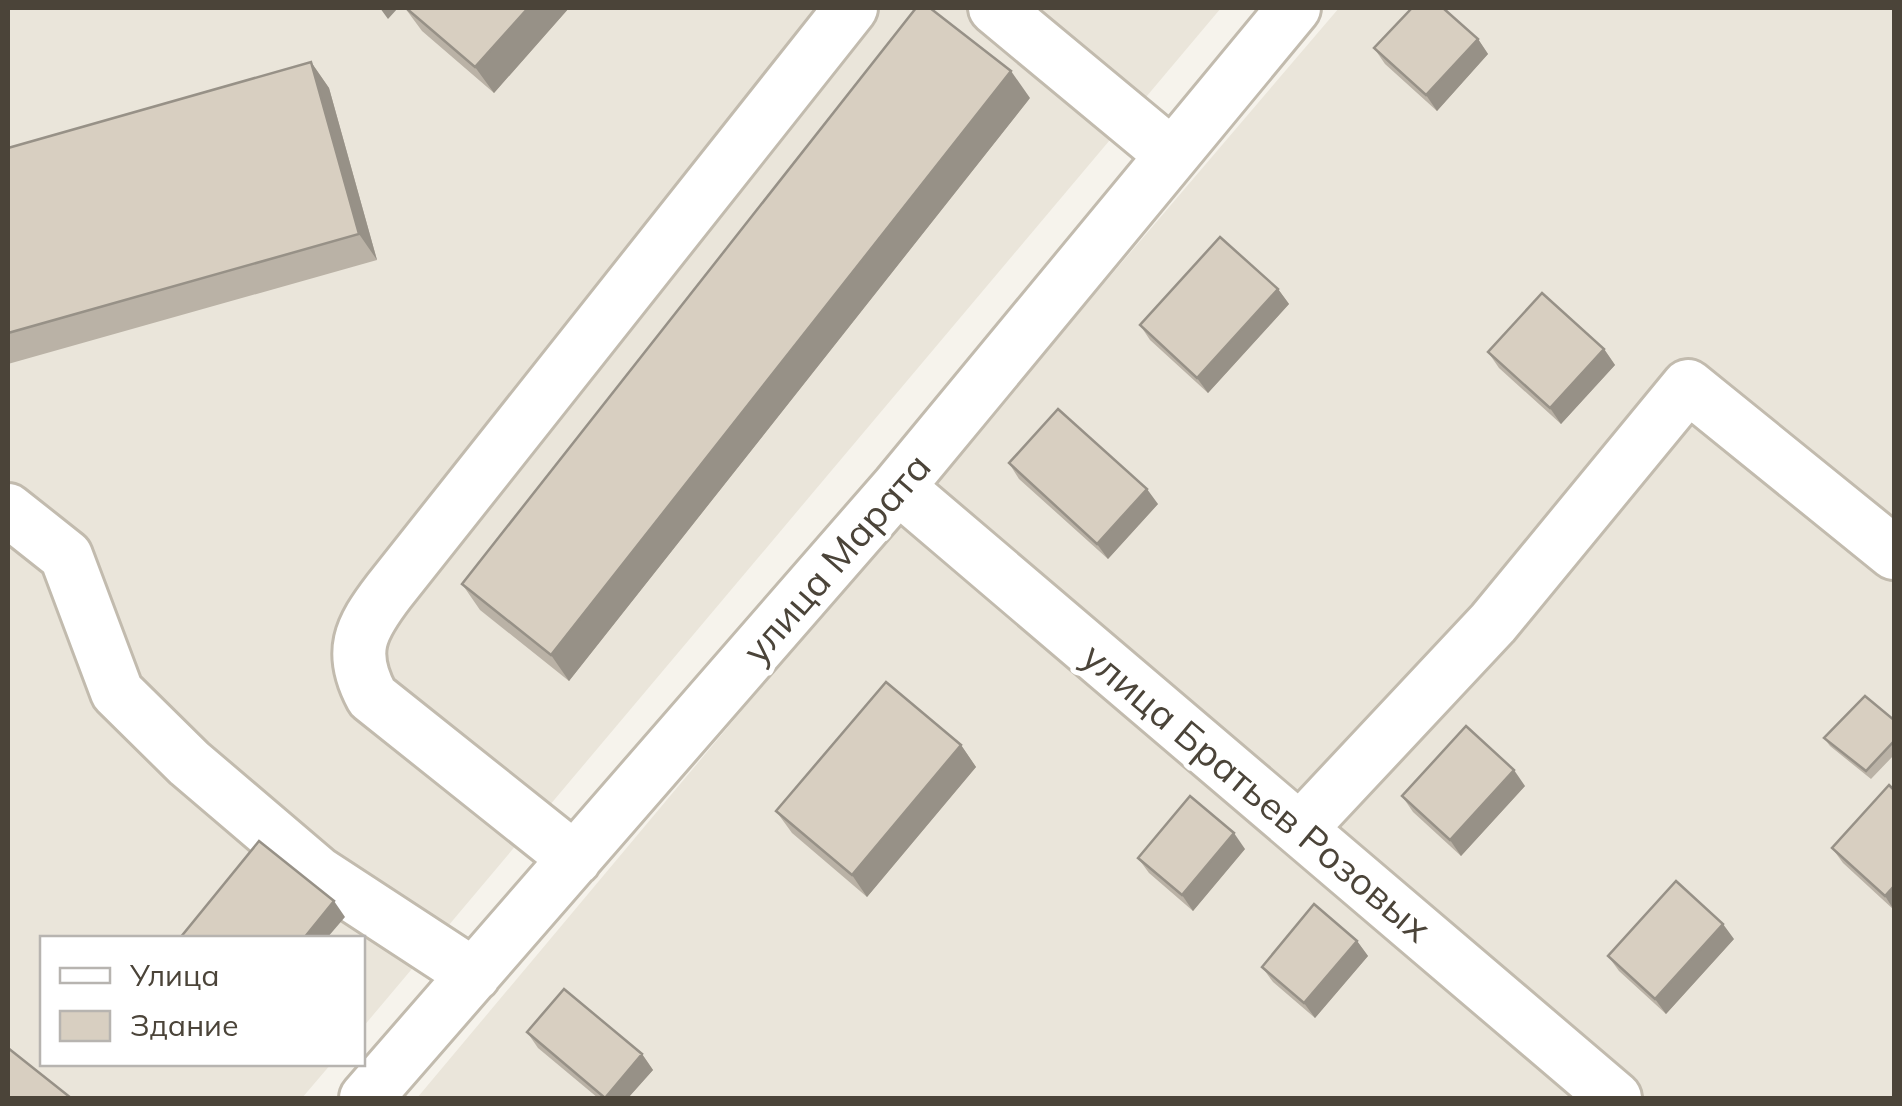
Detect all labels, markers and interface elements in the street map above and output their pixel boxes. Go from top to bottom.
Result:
street label: улица Марата [732,443,940,673]
street label: улица Братьев Розовых [1073,632,1442,952]
legend [40,936,365,1066]
text: Улица [129,956,220,994]
text: Здание [130,1006,239,1044]

